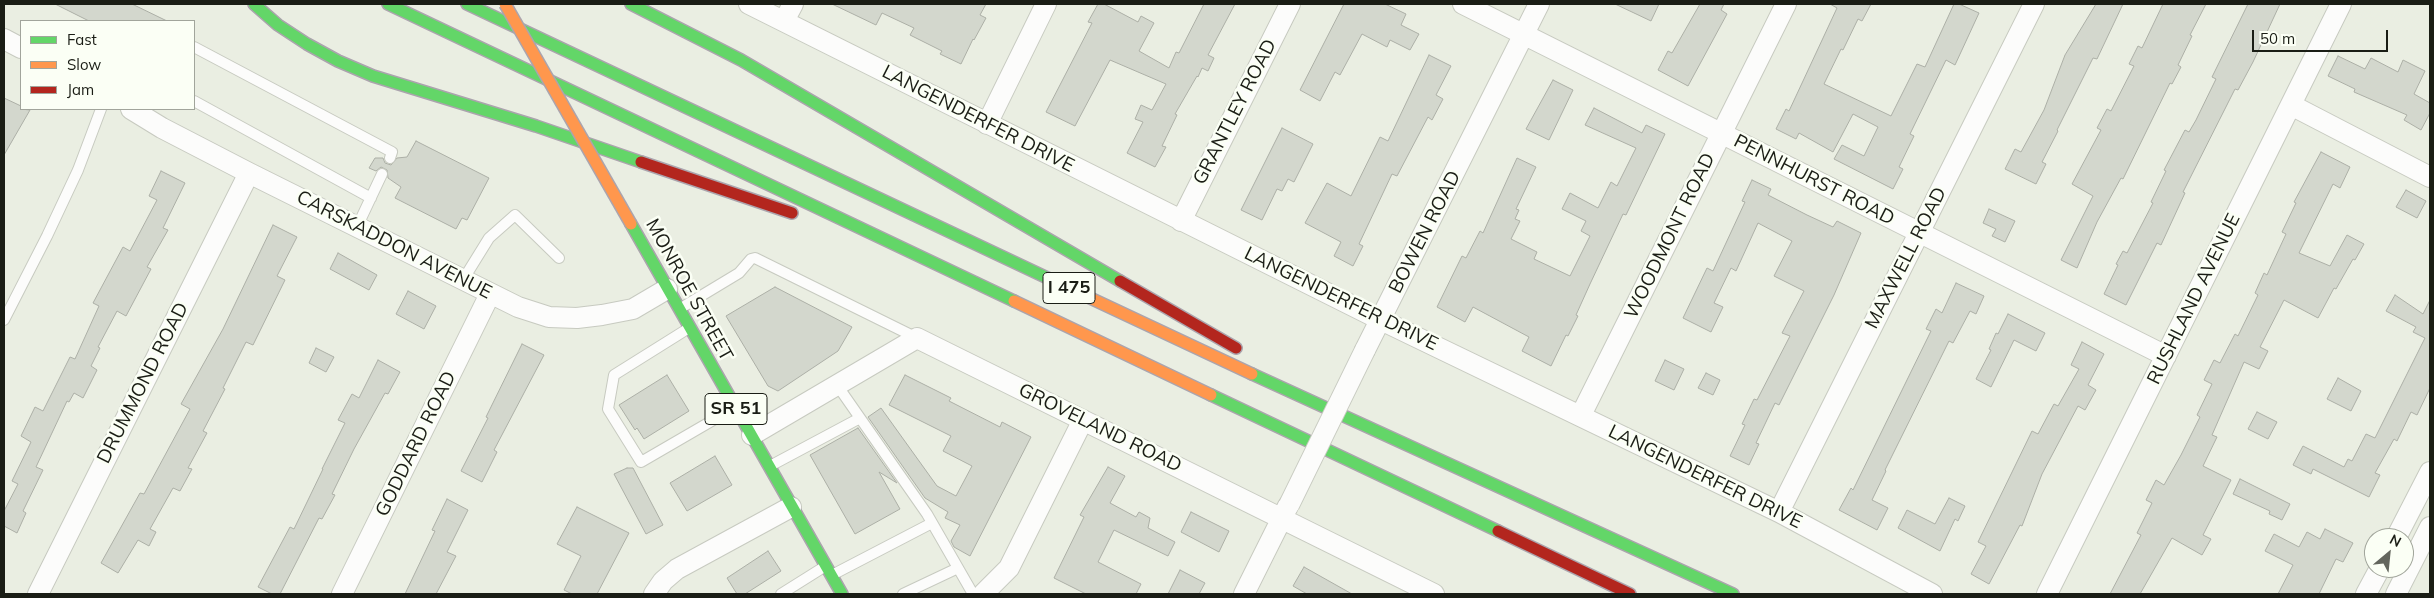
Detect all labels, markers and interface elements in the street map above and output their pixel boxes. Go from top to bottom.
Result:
legend [20,20,195,110]
scale bar [2254,20,2390,52]
text: 50 m [2260,29,2295,48]
text: Fast [67,30,97,49]
street label: GRANTLEY ROAD [1189,36,1281,188]
text: Slow [67,55,101,74]
street label: LANGENDERFER DRIVE [878,61,1078,177]
text: Jam [67,80,94,99]
street label: PENNHURST ROAD [1730,130,1898,230]
street label: WOODMONT ROAD [1620,149,1720,323]
street label: BOWEN ROAD [1384,167,1466,297]
street label: MAXWELL ROAD [1861,183,1951,333]
street label: CARSKADDON AVENUE [293,186,495,304]
street label: RUSHLAND AVENUE [2143,210,2245,388]
street label: MONROE STREET [641,215,737,365]
street label: LANGENDERFER DRIVE [1240,242,1442,356]
road number: I 475 [1043,272,1095,304]
street label: DRUMMOND ROAD [93,299,193,467]
street label: GODDARD ROAD [371,368,461,520]
street label: GROVELAND ROAD [1015,379,1185,477]
road number: SR 51 [705,394,767,424]
street label: LANGENDERFER DRIVE [1604,420,1806,534]
north arrow [2364,528,2414,578]
text: N [2387,530,2404,551]

